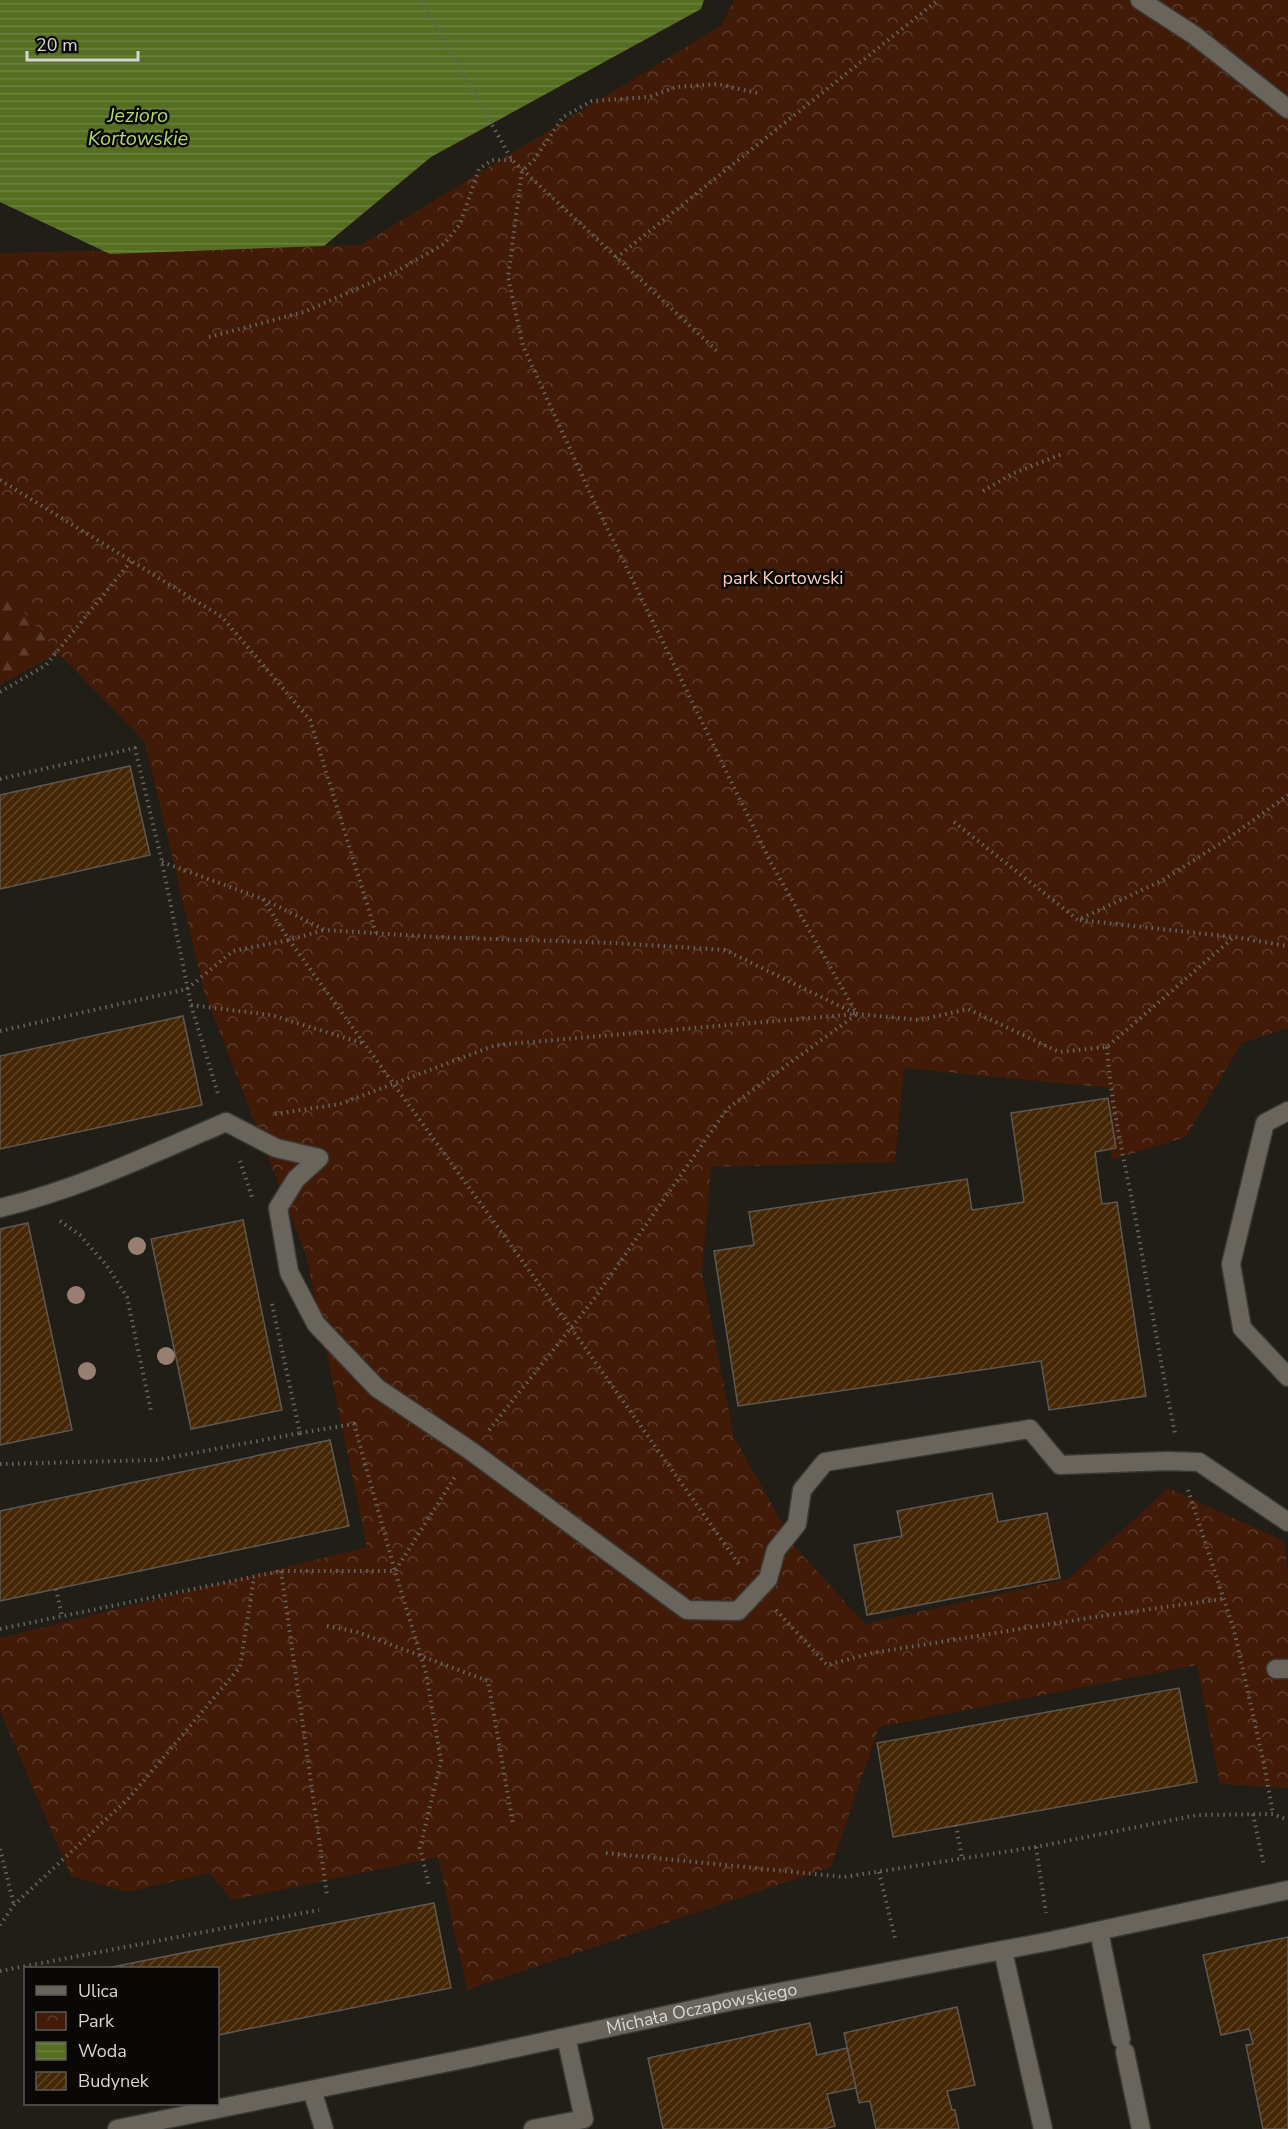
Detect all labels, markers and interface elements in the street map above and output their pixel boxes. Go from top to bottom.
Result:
scale bar [27,24,138,62]
text: 20 m [36,33,78,57]
water label: Jezioro Kortowskie [88,102,189,152]
park label: park Kortowski [723,566,843,590]
legend [24,1967,219,2105]
street label: Michała Oczapowskiego [604,1977,799,2040]
text: Ulica [78,1979,118,2003]
text: Park [78,2009,115,2033]
text: Woda [78,2039,127,2063]
text: Budynek [78,2069,150,2093]

